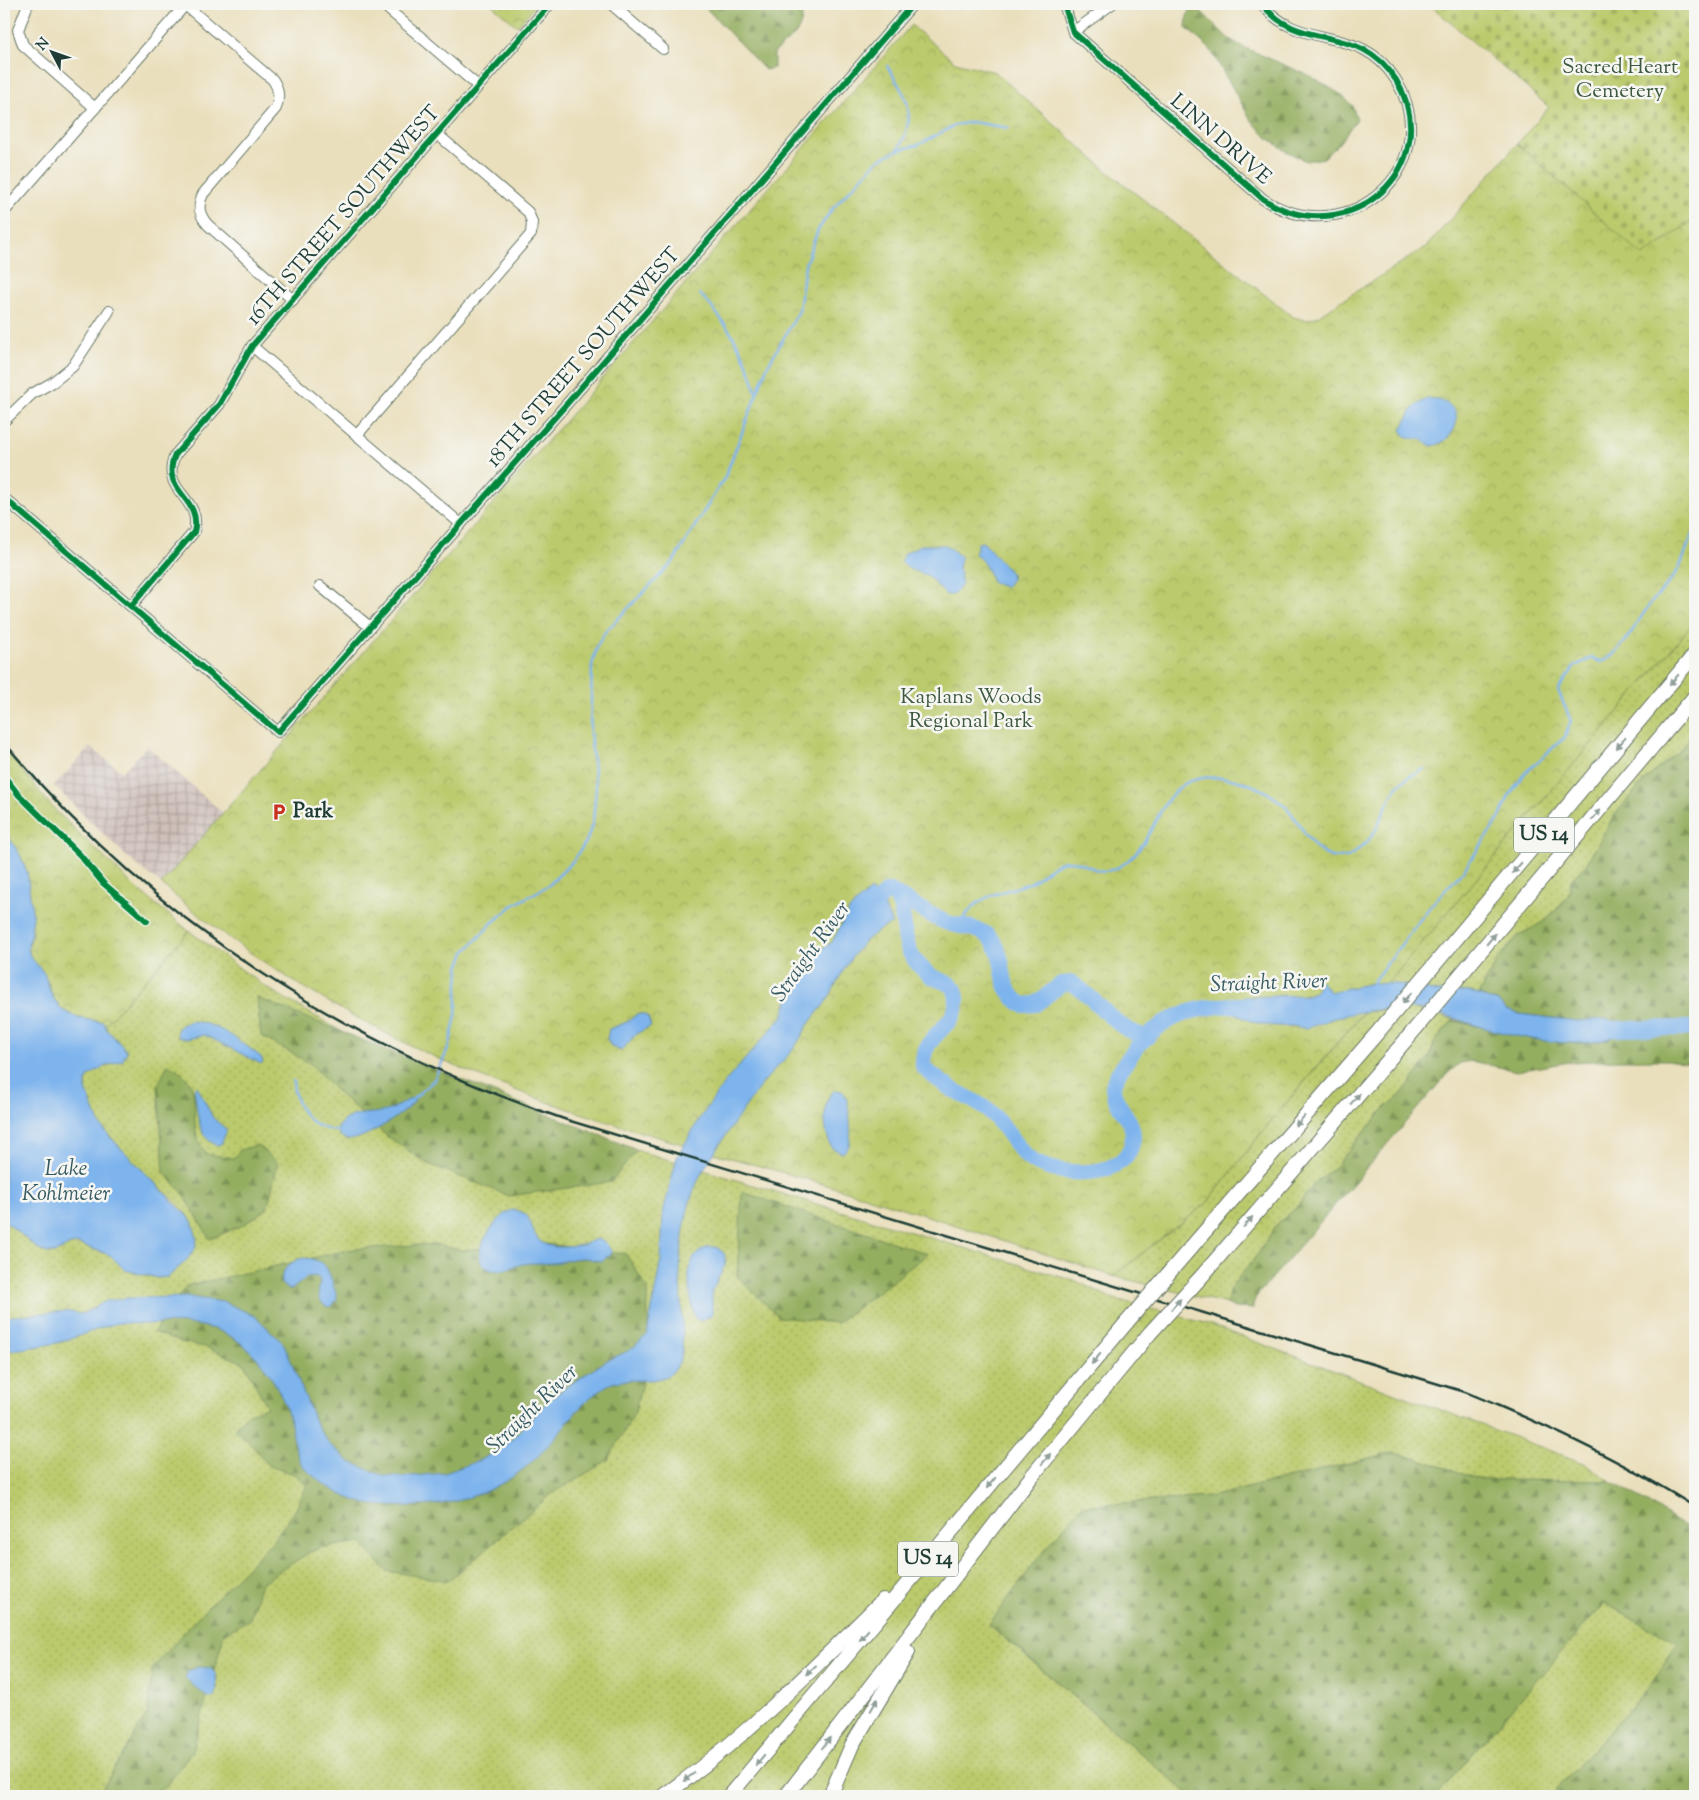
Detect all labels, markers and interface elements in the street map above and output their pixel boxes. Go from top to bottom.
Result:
north arrow [28,28,78,78]
text: N [32,34,55,56]
park label: Sacred Heart Cemetery [1562,53,1678,107]
street label: LINN DRIVE [1163,87,1278,193]
street label: 16TH STREET SOUTHWEST [240,99,448,332]
street label: 18TH STREET SOUTHWEST [480,241,688,474]
one-way arrow [1668,673,1679,686]
park label: Kaplans Woods Regional Park [900,683,1042,737]
one-way arrow [1616,737,1627,749]
place label: Park [293,797,334,827]
parking icon: Park [269,802,289,822]
one-way arrow [1590,809,1601,822]
road number: US 14 [1514,818,1574,852]
one-way arrow [1511,861,1522,874]
water label: Straight River [765,895,860,1009]
one-way arrow [1486,933,1497,946]
water label: Straight River [1210,966,1328,1002]
one-way arrow [1401,992,1413,1004]
one-way arrow [1349,1093,1360,1105]
one-way arrow [1294,1114,1305,1127]
water label: Lake Kohlmeier [22,1154,111,1211]
one-way arrow [1243,1215,1254,1228]
one-way arrow [1170,1299,1182,1311]
one-way arrow [1090,1353,1101,1366]
water label: Straight River [480,1358,586,1462]
one-way arrow [1041,1453,1052,1466]
one-way arrow [985,1477,996,1490]
road number: US 14 [898,1542,958,1576]
one-way arrow [859,1629,870,1641]
one-way arrow [806,1664,818,1676]
one-way arrow [870,1699,879,1712]
one-way arrow [821,1736,831,1750]
one-way arrow [754,1753,765,1766]
one-way arrow [683,1771,696,1782]

